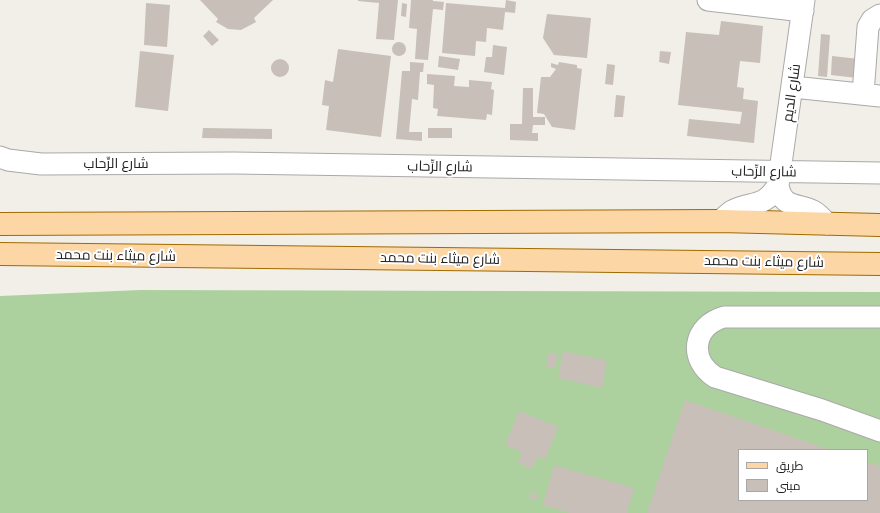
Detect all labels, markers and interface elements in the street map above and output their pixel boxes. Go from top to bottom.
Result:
street label: شارع الديم [780,63,804,123]
street label: شارع الرِّحاب [83,156,149,172]
street label: شارع الرِّحاب [407,158,473,176]
street label: شارع الرِّحاب [731,163,797,181]
street label: شارع ميثاء بنت محمد [56,247,176,265]
street label: شارع ميثاء بنت محمد [380,250,500,268]
street label: شارع ميثاء بنت محمد [704,253,824,271]
legend [738,449,868,501]
text: طريق [776,459,803,473]
text: مبنى [776,479,801,493]

